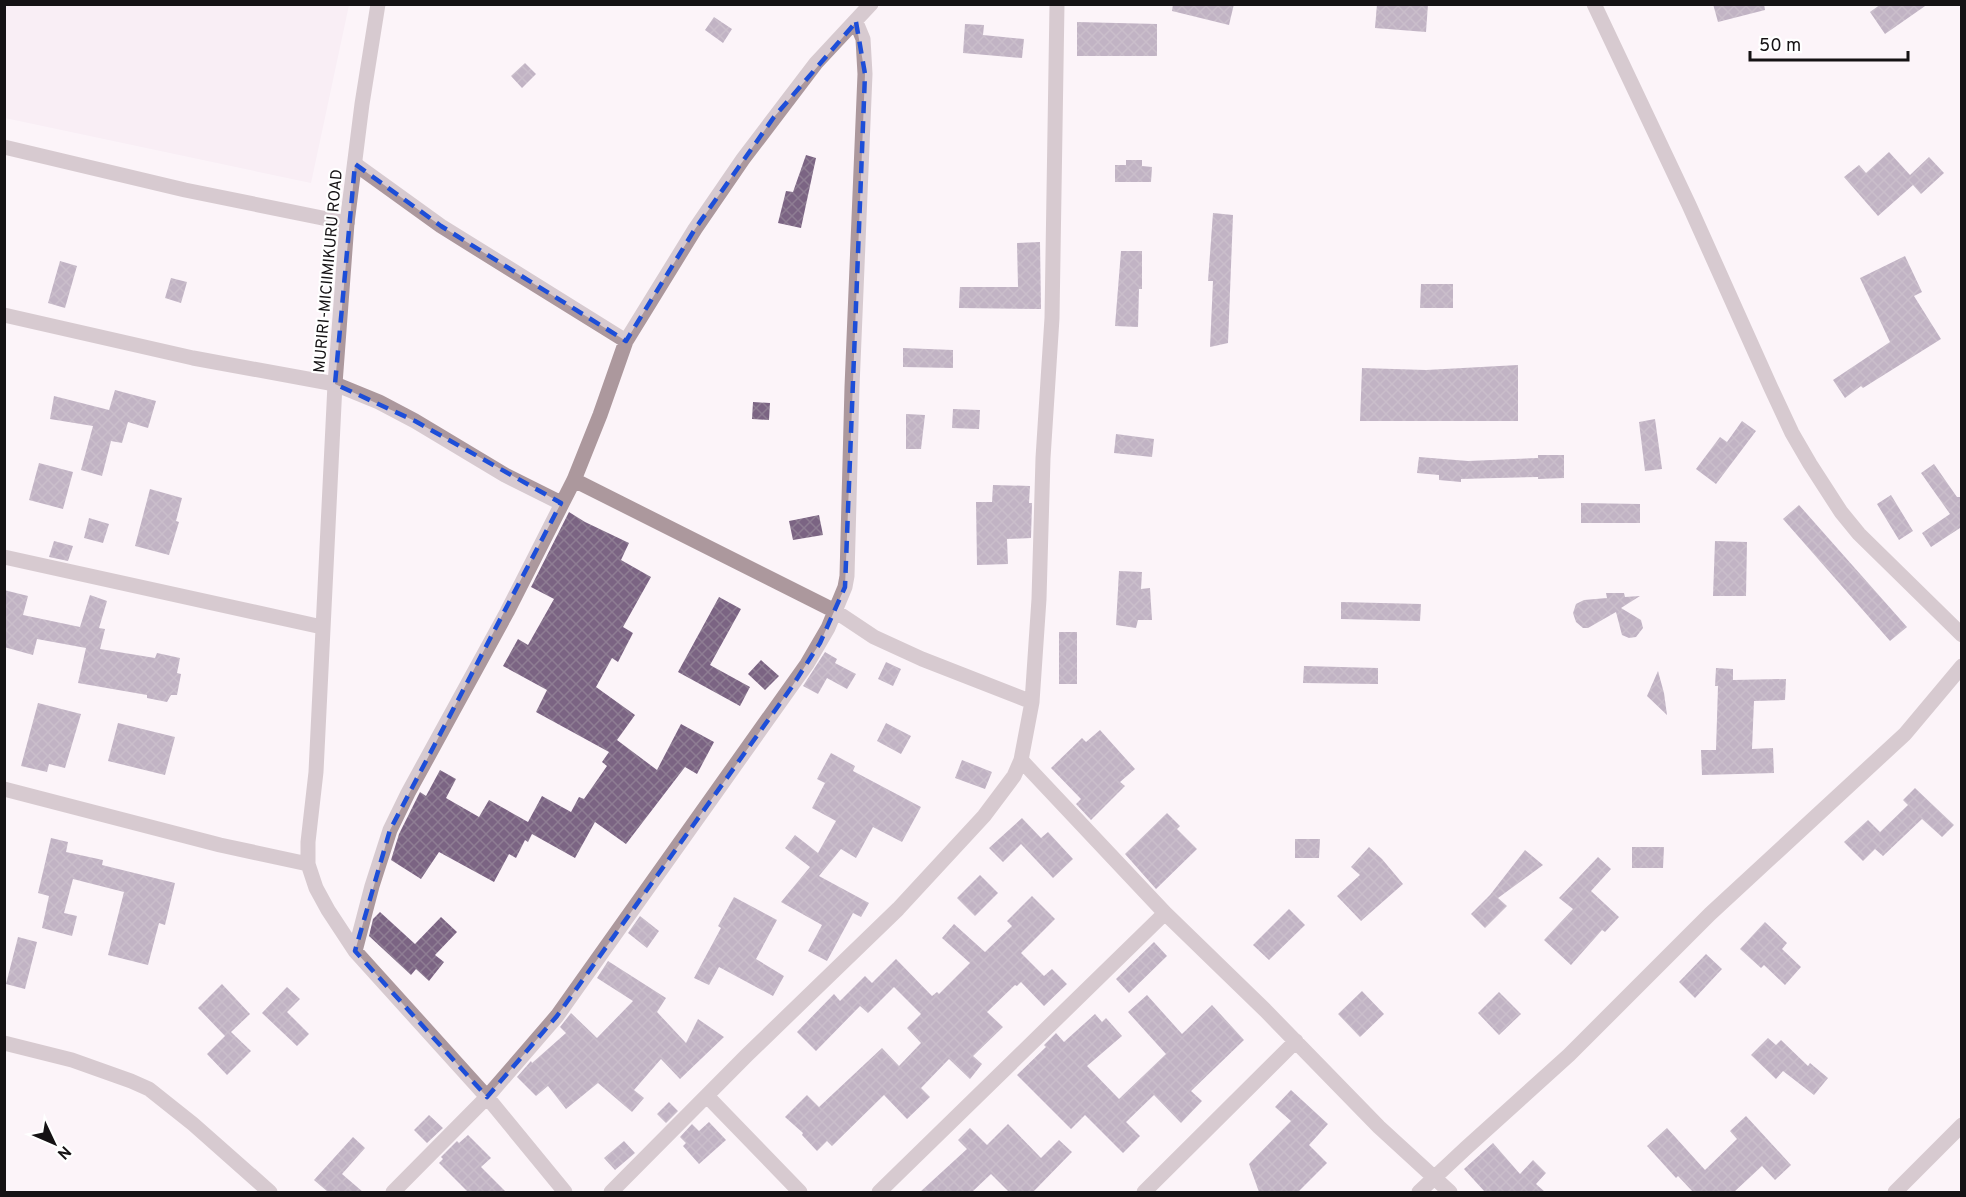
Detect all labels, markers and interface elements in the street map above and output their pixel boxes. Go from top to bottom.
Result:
scale bar [1750,24,1908,62]
text: 50 m [1759,35,1801,58]
street label: MURIRI-MICIIMIKURU ROAD [310,169,348,374]
north arrow [24,1113,84,1173]
text: N [52,1141,75,1163]

